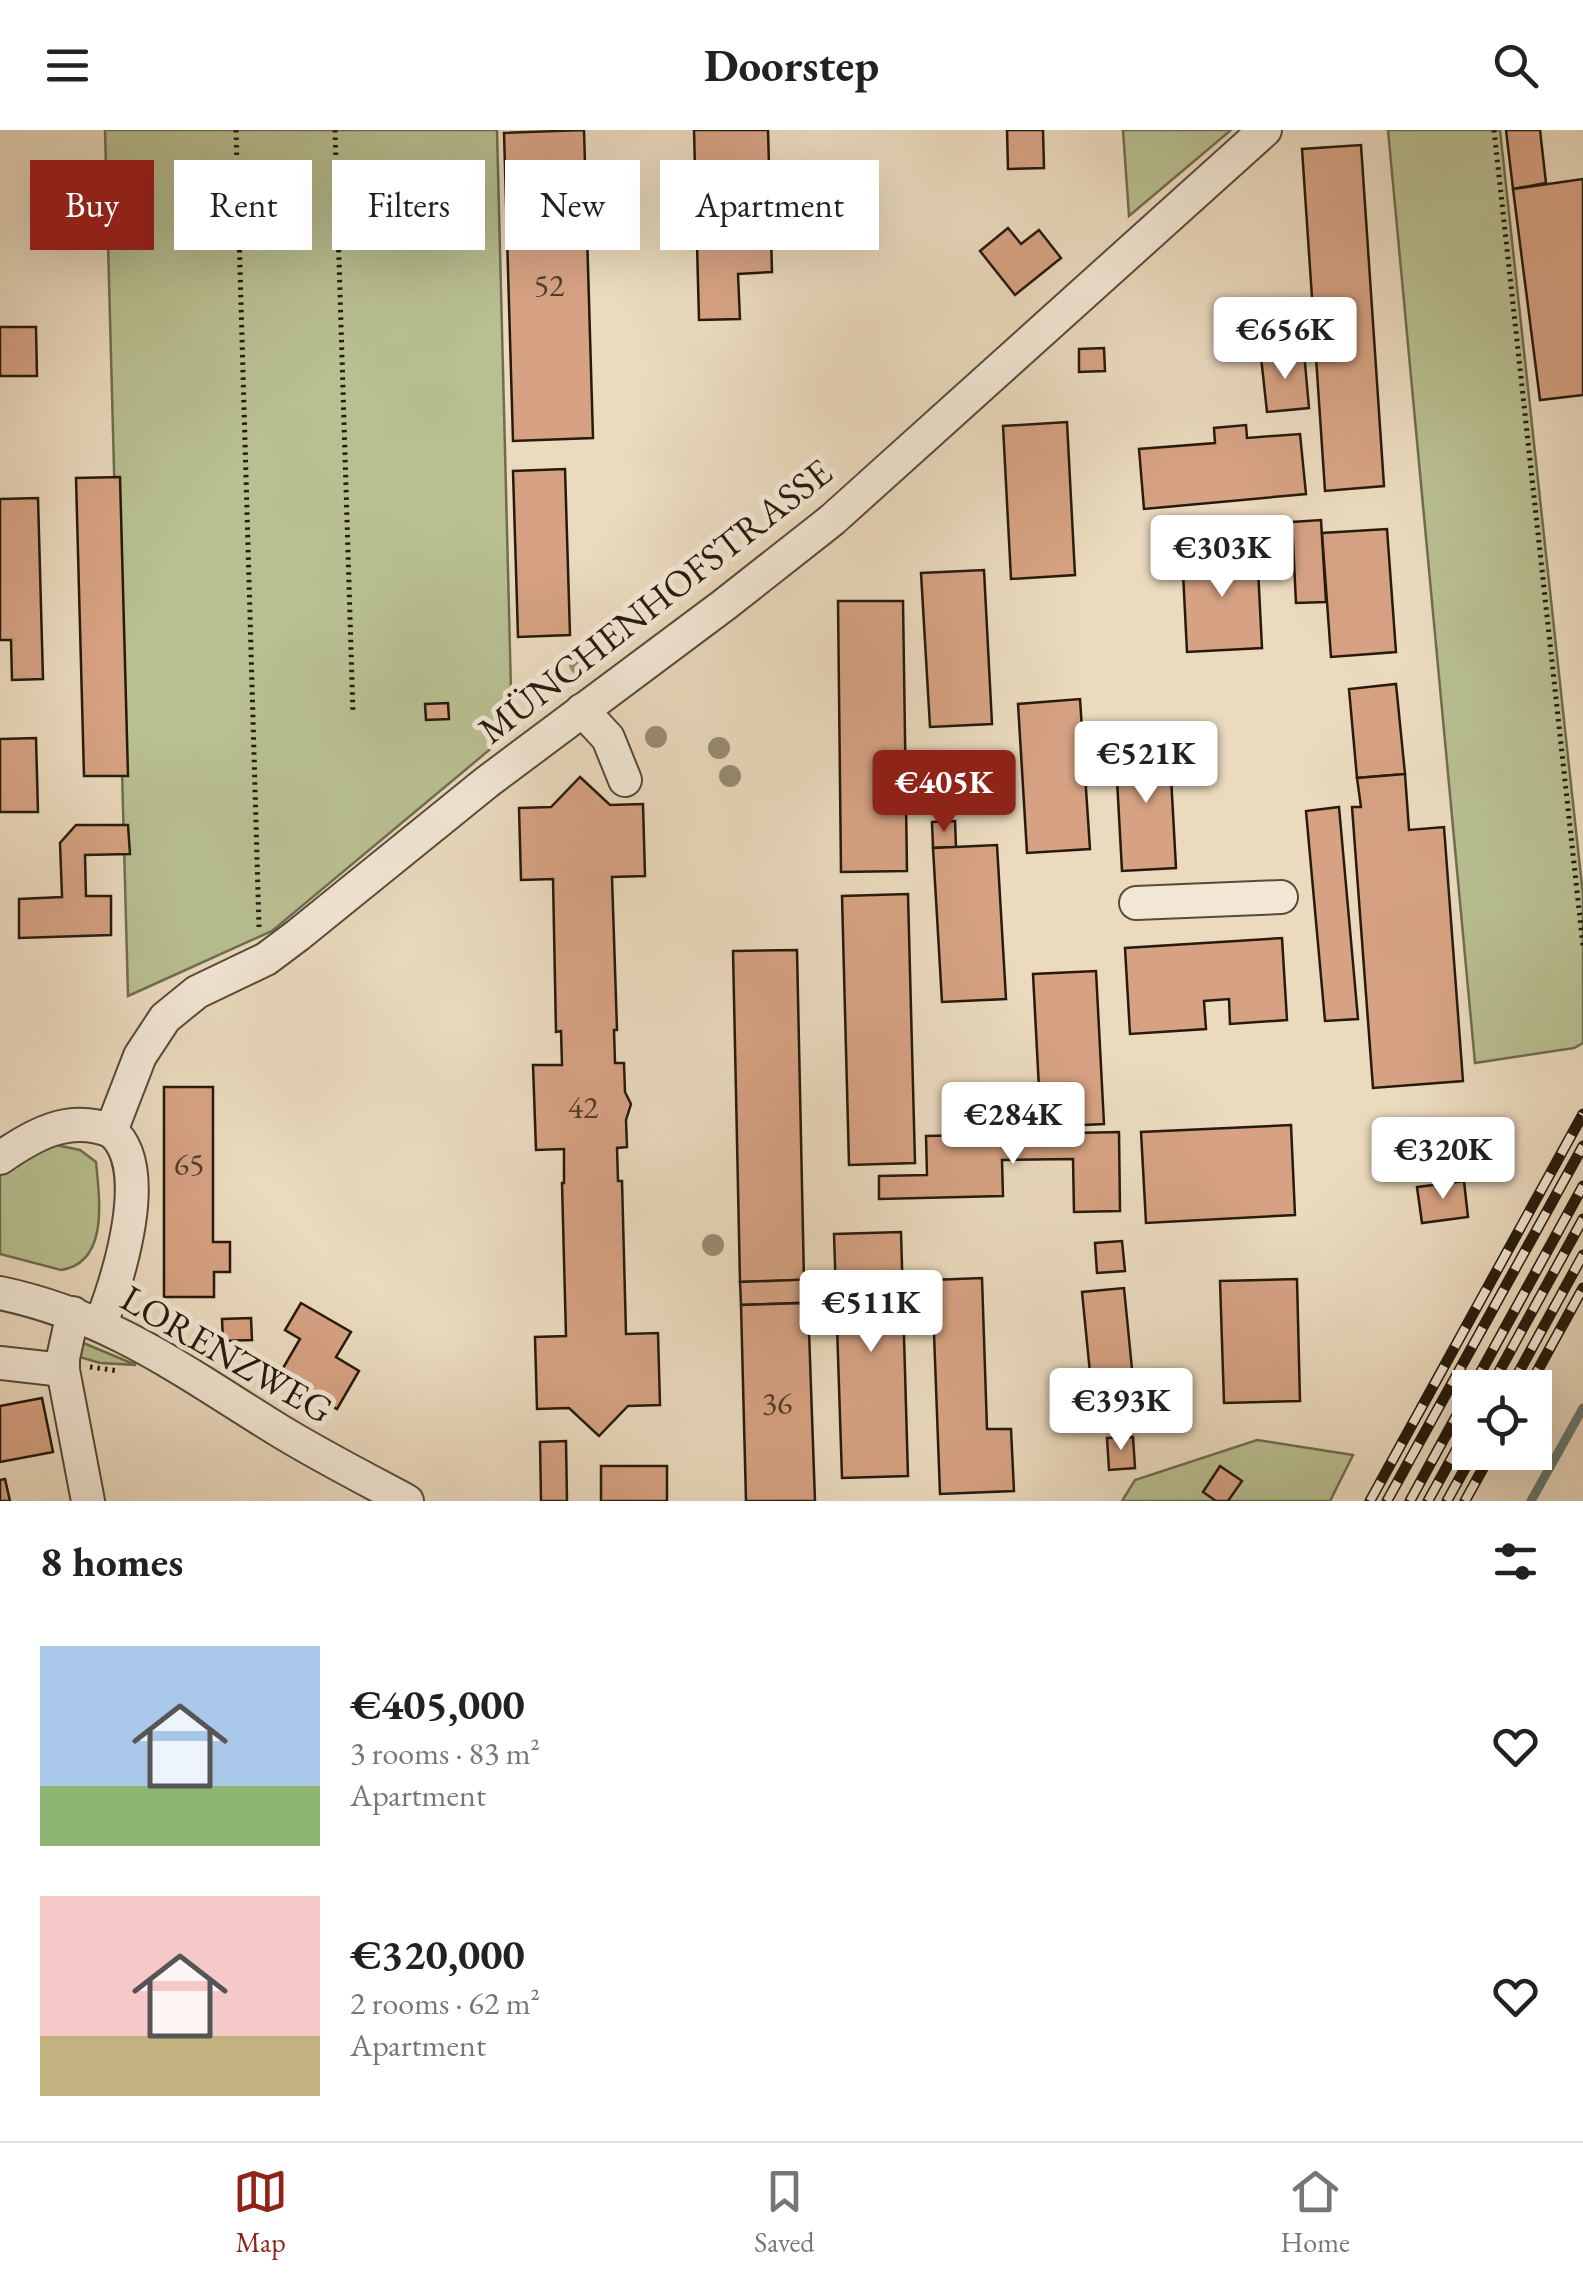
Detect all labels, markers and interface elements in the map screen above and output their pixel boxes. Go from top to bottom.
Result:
text: Doorstep [704,36,879,94]
icon: menu [40,38,95,93]
icon: search [1488,38,1543,93]
chip: Buy [30,160,154,250]
chip: Rent [174,160,312,250]
chip: Filters [332,160,485,250]
chip: New [505,160,640,250]
chip: Apartment [660,160,879,250]
house number: 52 [534,264,565,306]
pin: €656K [1215,297,1355,382]
text: €656K [1236,308,1334,350]
street label: MÜNCHENHOFSTRASSE [468,447,841,754]
pin: €303K [1152,515,1292,600]
text: €303K [1173,526,1271,568]
pin: €521K [1076,721,1216,806]
text: €521K [1097,732,1195,774]
pin: €405K [874,750,1014,835]
text: €405K [895,761,993,803]
pin: €284K [943,1082,1083,1167]
house number: 42 [568,1086,599,1128]
text: €284K [964,1093,1062,1135]
pin: €320K [1373,1117,1513,1202]
text: €320K [1394,1128,1492,1170]
house number: 65 [174,1143,204,1185]
pin: €511K [801,1270,941,1355]
street label: LORENZWEG [113,1273,342,1434]
text: €511K [822,1281,920,1323]
pin: €393K [1051,1368,1191,1453]
map controls [1452,1370,1552,1470]
button: locate [1452,1370,1552,1470]
text: €393K [1072,1379,1170,1421]
house number: 36 [762,1382,792,1424]
text: 8 homes [40,1534,183,1589]
icon: filters [1488,1534,1543,1589]
text: €405,000 [350,1677,525,1732]
icon: home [120,1686,240,1806]
icon: heart [1488,1719,1543,1774]
text: 3 rooms · 83 m² [350,1732,540,1774]
text: Apartment [350,1774,486,1816]
text: €320,000 [350,1927,525,1982]
icon: home [120,1936,240,2056]
icon: heart [1488,1969,1543,2024]
text: 2 rooms · 62 m² [350,1982,540,2024]
text: Apartment [350,2024,486,2066]
tab: Map [233,2164,288,2260]
tab: Saved [754,2164,814,2260]
tab: Home [1281,2164,1350,2260]

